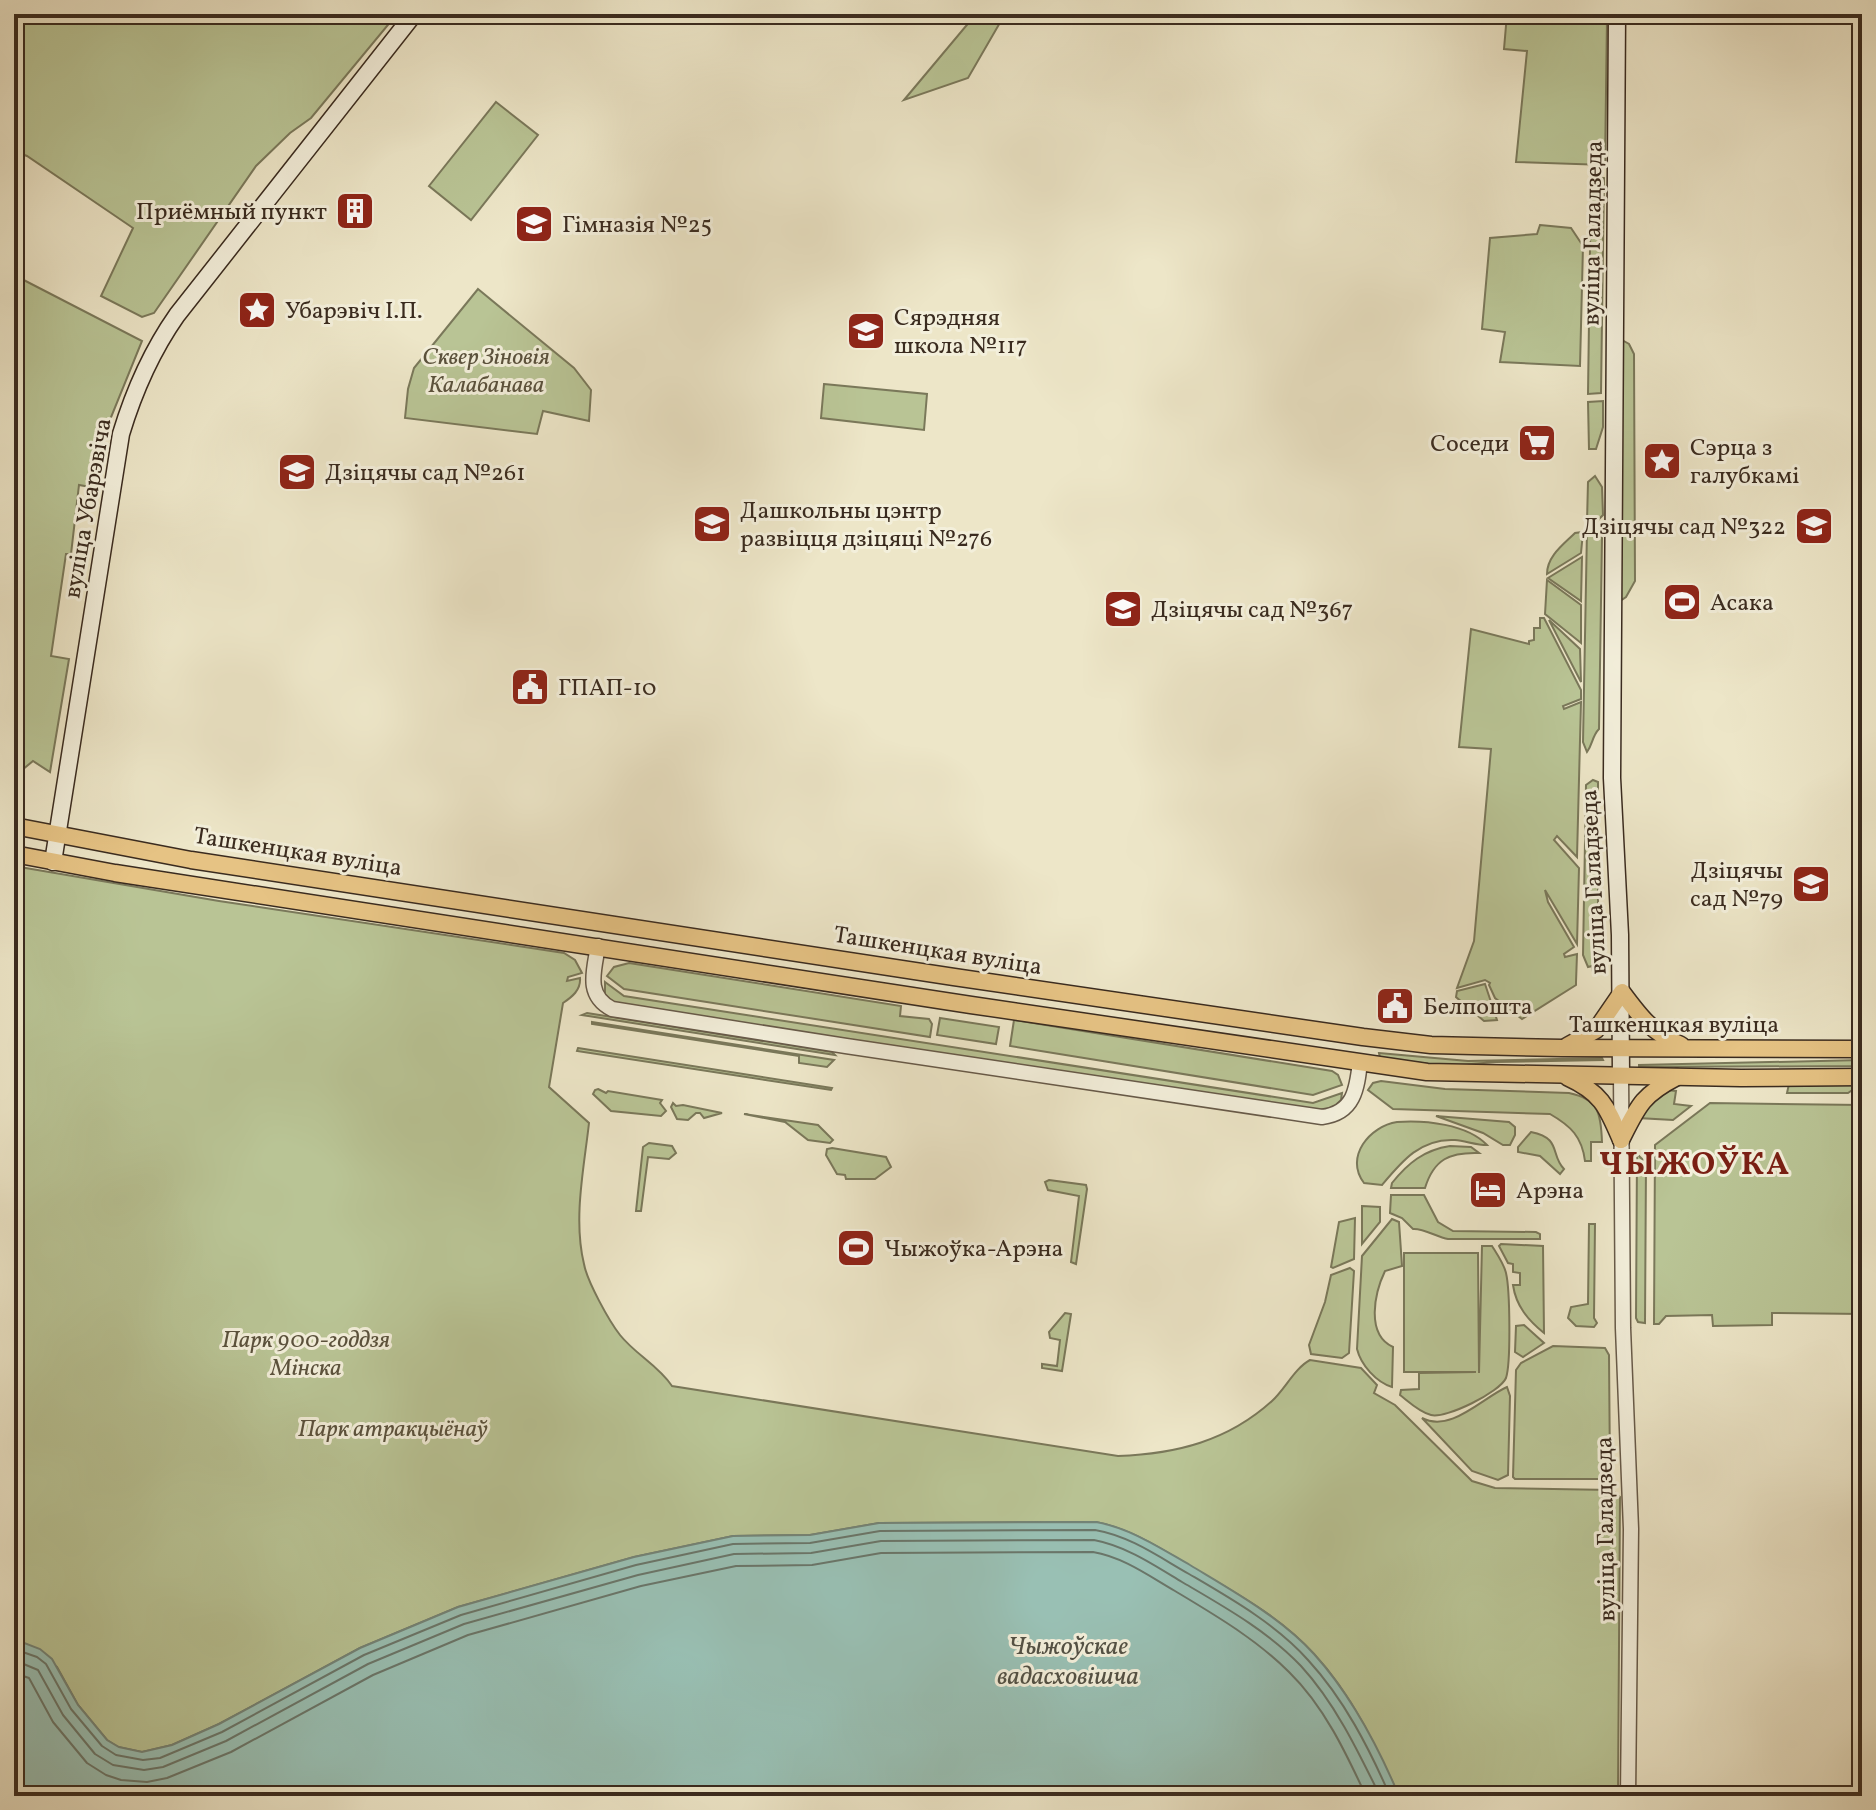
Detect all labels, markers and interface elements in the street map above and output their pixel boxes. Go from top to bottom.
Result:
street label: вуліца Галадзеда [1575,140,1613,326]
building icon: Приёмный пункт [334,190,376,232]
place label: Приёмный пункт [136,196,327,230]
school or university icon: Гімназія №25 [513,203,555,245]
place label: Гімназія №25 [562,209,712,243]
place icon: Убарэвіч І.П. [236,289,278,331]
place label: Убарэвіч І.П. [285,295,423,329]
place label: Сярэдняя школа №117 [894,302,1027,364]
school or university icon: Сярэдняя школа №117 [845,310,887,352]
park label: Сквер Зіновія Калабанава [422,341,550,403]
street label: вуліца Убарэвіча [56,415,122,601]
supermarket icon: Соседи [1516,422,1558,464]
place label: Соседи [1430,428,1509,462]
place label: Сэрца з галубкамі [1690,432,1799,494]
place icon: Сэрца з галубкамі [1641,440,1683,482]
school or university icon: Дзіцячы сад №261 [276,451,318,493]
place label: Дзіцячы сад №261 [325,457,525,491]
place label: Дашкольны цэнтр развіцця дзіцяці №276 [740,495,992,557]
school or university icon: Дашкольны цэнтр развіцця дзіцяці №276 [691,503,733,545]
school or university icon: Дзіцячы сад №322 [1793,505,1835,547]
place label: Дзіцячы сад №322 [1582,511,1786,545]
sports icon: Асака [1661,581,1703,623]
place label: Асака [1710,587,1774,621]
school or university icon: Дзіцячы сад №367 [1102,588,1144,630]
place label: Дзіцячы сад №367 [1151,594,1353,628]
public building icon: ГПАП-10 [509,666,551,708]
place label: ГПАП-10 [558,672,656,706]
street label: вуліца Галадзеда [1573,788,1617,975]
street label: Ташкенцкая вуліца [191,820,404,886]
place label: Дзіцячы сад №79 [1690,855,1783,917]
school or university icon: Дзіцячы сад №79 [1790,863,1832,905]
street label: Ташкенцкая вуліца [831,919,1044,985]
public building icon: Белпошта [1374,985,1416,1027]
place label: Белпошта [1423,991,1533,1025]
street label: Ташкенцкая вуліца [1569,1009,1779,1043]
district label: ЧЫЖОЎКА [1599,1144,1791,1188]
hotel icon: Арэна [1467,1169,1509,1211]
place label: Арэна [1516,1175,1584,1209]
sports icon: Чыжоўка-Арэна [835,1227,877,1269]
place label: Чыжоўка-Арэна [884,1233,1063,1267]
park label: Парк 900-годдзя Мінска [222,1324,390,1386]
park label: Парк атракцыёнаў [298,1413,488,1447]
street label: вуліца Галадзеда [1588,1436,1626,1622]
water label: Чыжоўскае вадасховішча [997,1629,1139,1695]

